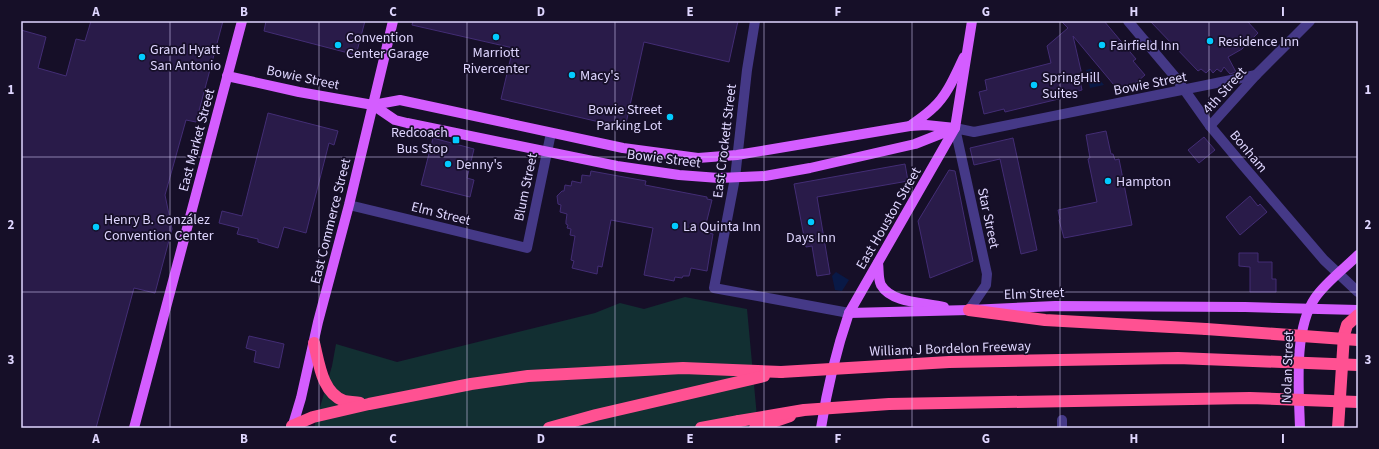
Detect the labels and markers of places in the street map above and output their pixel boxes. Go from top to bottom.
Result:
place label: Convention Center Garage [346,28,429,64]
marker: Marriott Rivercenter [491,32,501,42]
place label: Residence Inn [1218,32,1299,52]
place label: Fairfield Inn [1110,36,1179,56]
marker: Residence Inn [1205,36,1215,46]
place label: Grand Hyatt San Antonio [150,40,221,76]
marker: Convention Center Garage [333,40,343,50]
marker: Fairfield Inn [1097,40,1107,50]
place label: Marriott Rivercenter [463,43,529,79]
marker: Grand Hyatt San Antonio [137,52,147,62]
place label: Macy's [580,66,619,86]
place label: SpringHill Suites [1042,68,1100,104]
marker: Macy's [567,70,577,80]
marker: SpringHill Suites [1029,80,1039,90]
place label: Bowie Street Parking Lot [588,100,662,136]
marker: Bowie Street Parking Lot [665,112,675,122]
place label: Redcoach Bus Stop [391,123,448,159]
marker: Redcoach Bus Stop [451,135,461,145]
place label: Denny's [456,155,503,175]
marker: Denny's [443,159,453,169]
place label: Hampton [1116,172,1171,192]
marker: Hampton [1103,176,1113,186]
place label: Henry B. González Convention Center [104,210,214,246]
place label: La Quinta Inn [683,217,761,237]
marker: Days Inn [806,217,816,227]
marker: La Quinta Inn [670,221,680,231]
marker: Henry B. González Convention Center [91,222,101,232]
place label: Days Inn [786,228,836,248]

